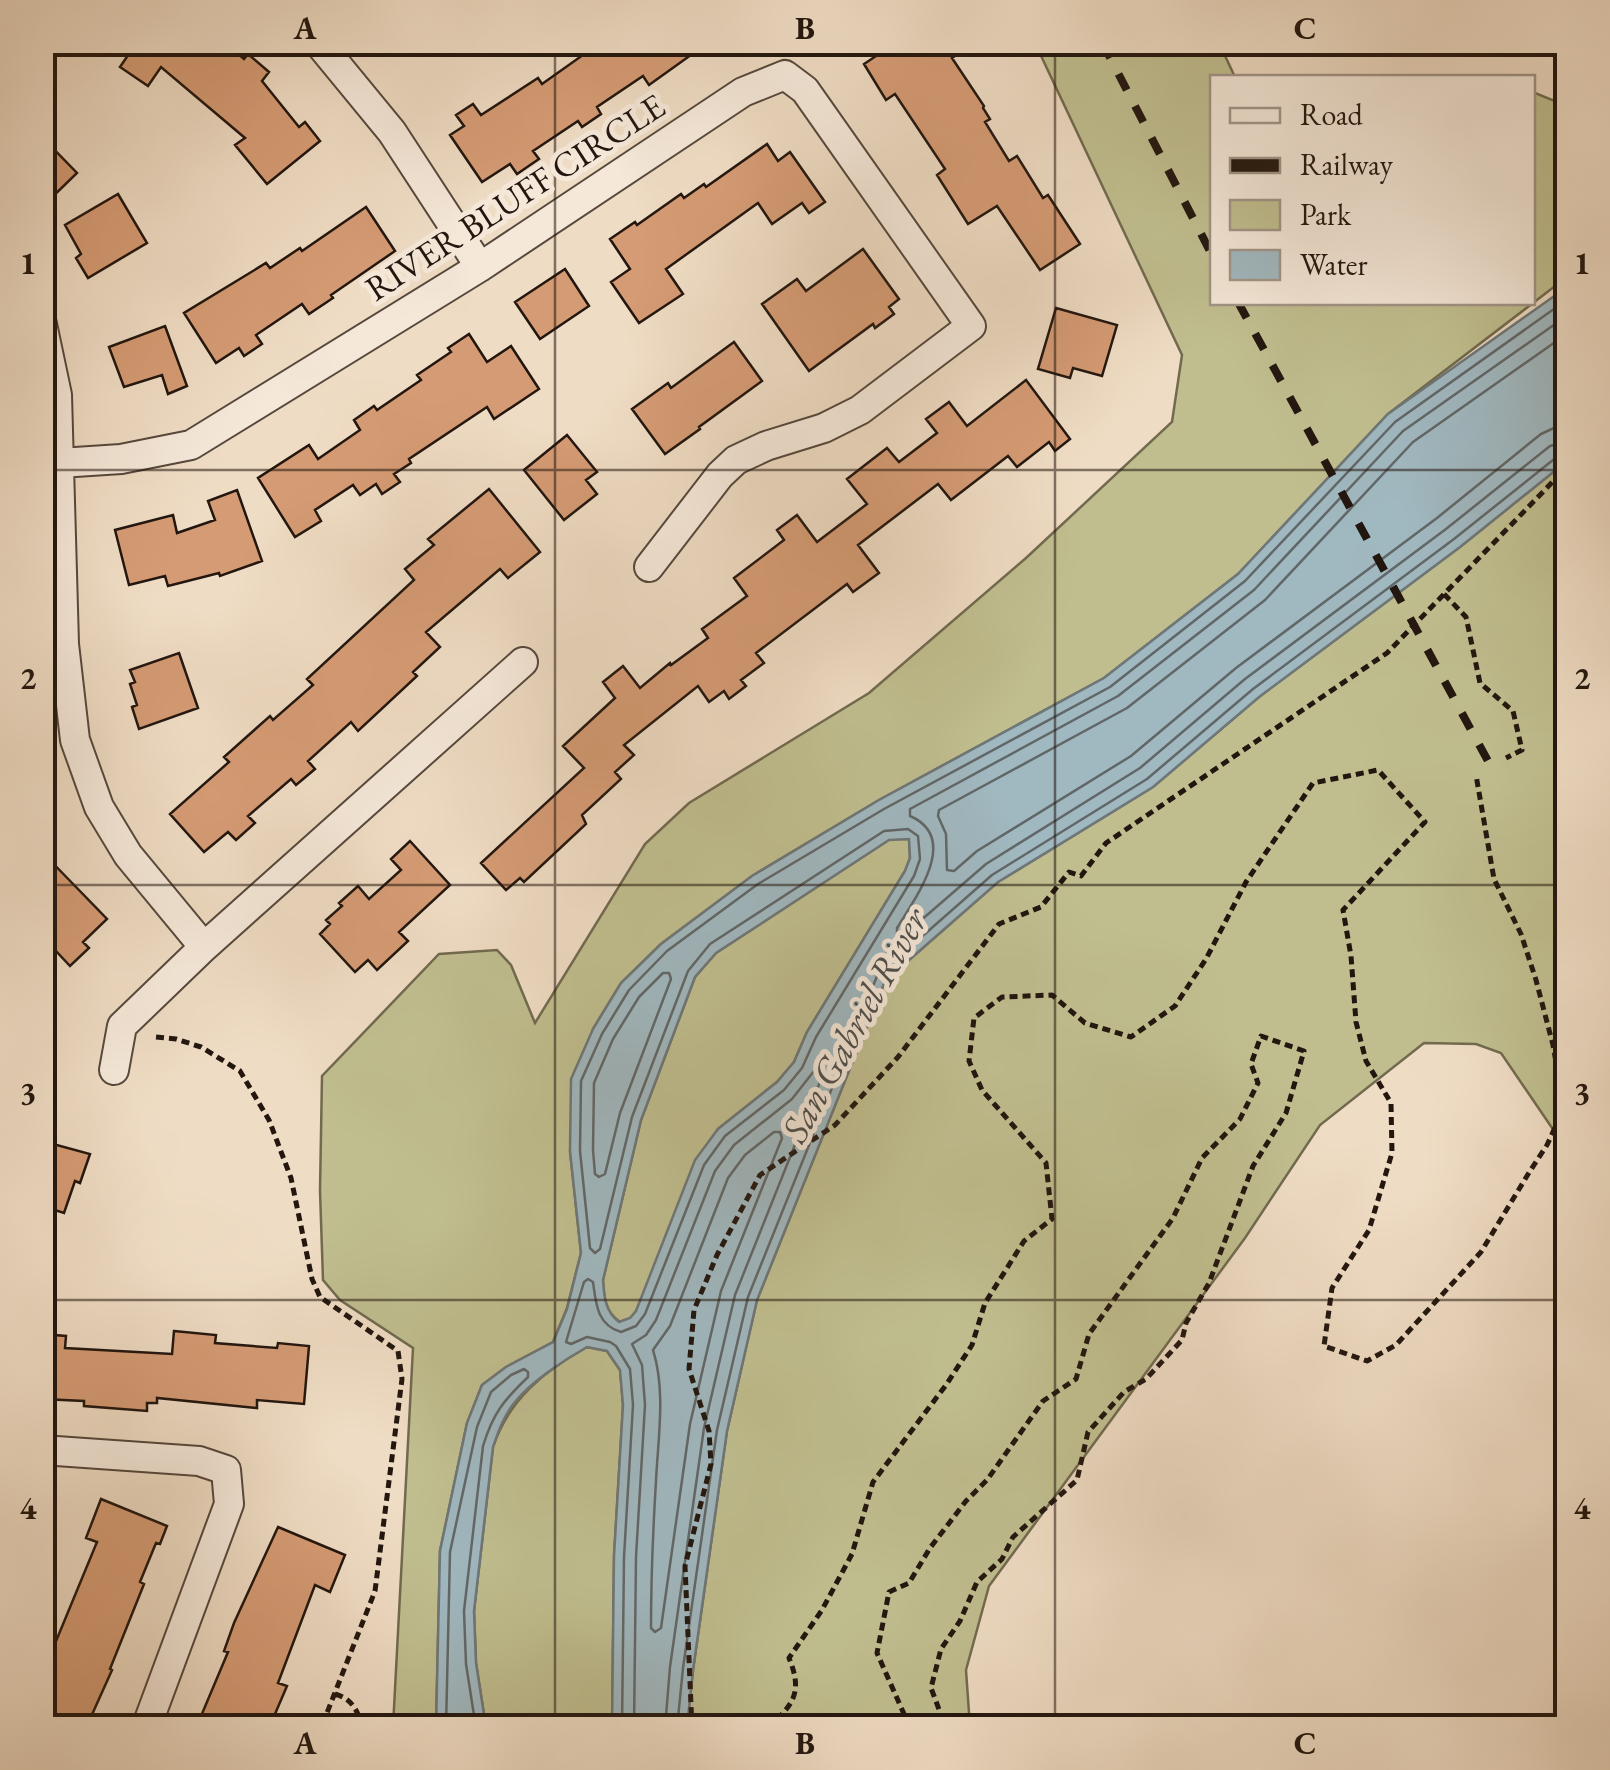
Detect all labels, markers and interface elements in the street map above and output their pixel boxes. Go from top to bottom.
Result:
text: A [292,7,317,49]
text: B [795,7,815,49]
text: C [1294,7,1316,49]
legend [1210,75,1535,305]
street label: RIVER BLUFF CIRCLE [356,83,673,310]
text: Road [1300,95,1364,134]
text: Railway [1300,145,1394,184]
text: Park [1300,195,1352,234]
text: 1 [20,242,36,284]
text: 1 [1574,242,1590,284]
text: Water [1300,245,1368,284]
text: 2 [20,657,37,699]
text: 2 [1574,657,1591,699]
water label: San Gabriel River [769,898,939,1151]
text: 3 [20,1072,36,1114]
text: 3 [1574,1072,1590,1114]
text: 4 [20,1487,38,1529]
text: 4 [1574,1487,1592,1529]
text: A [292,1722,317,1764]
text: B [795,1722,815,1764]
text: C [1294,1722,1316,1764]

